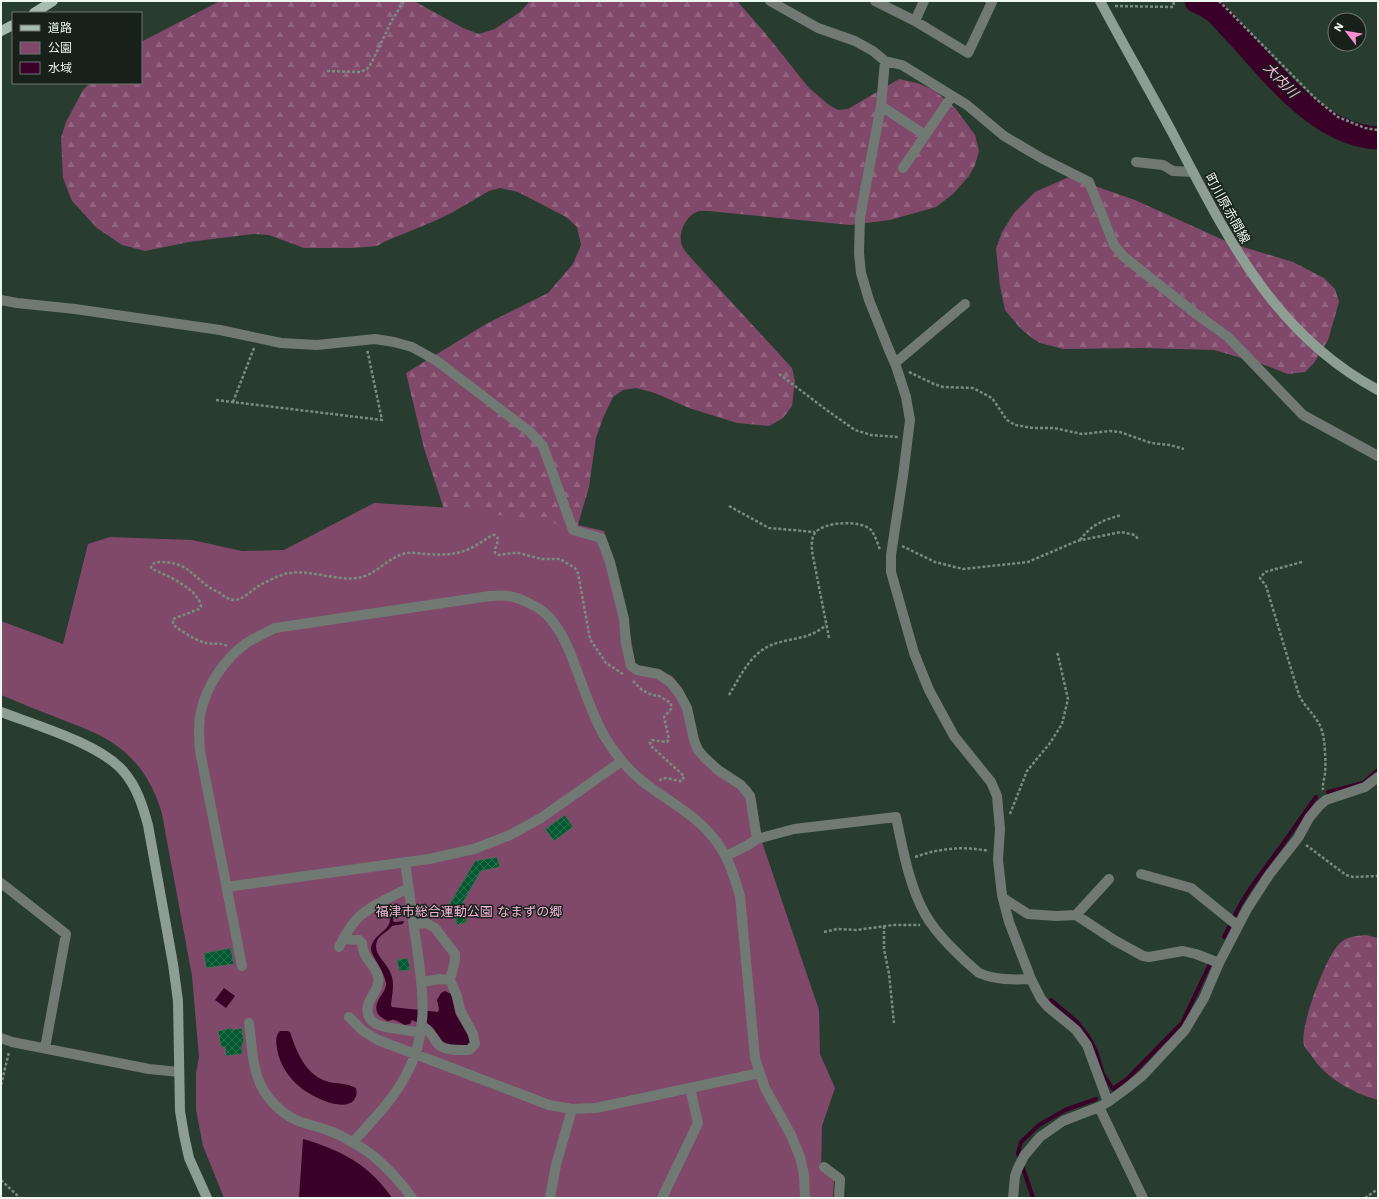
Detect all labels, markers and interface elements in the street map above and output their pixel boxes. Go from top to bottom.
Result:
legend [12,12,142,84]
north arrow [1327,12,1367,52]
text: N [1331,20,1347,34]
text: 道路 [48,21,72,35]
text: 公園 [48,41,72,55]
water label: 大内川 [1261,59,1303,102]
text: 水域 [48,61,72,75]
street label: 町川原赤間線 [1202,170,1253,246]
park label: 福津市総合運動公園 なまずの郷 [376,904,562,919]

